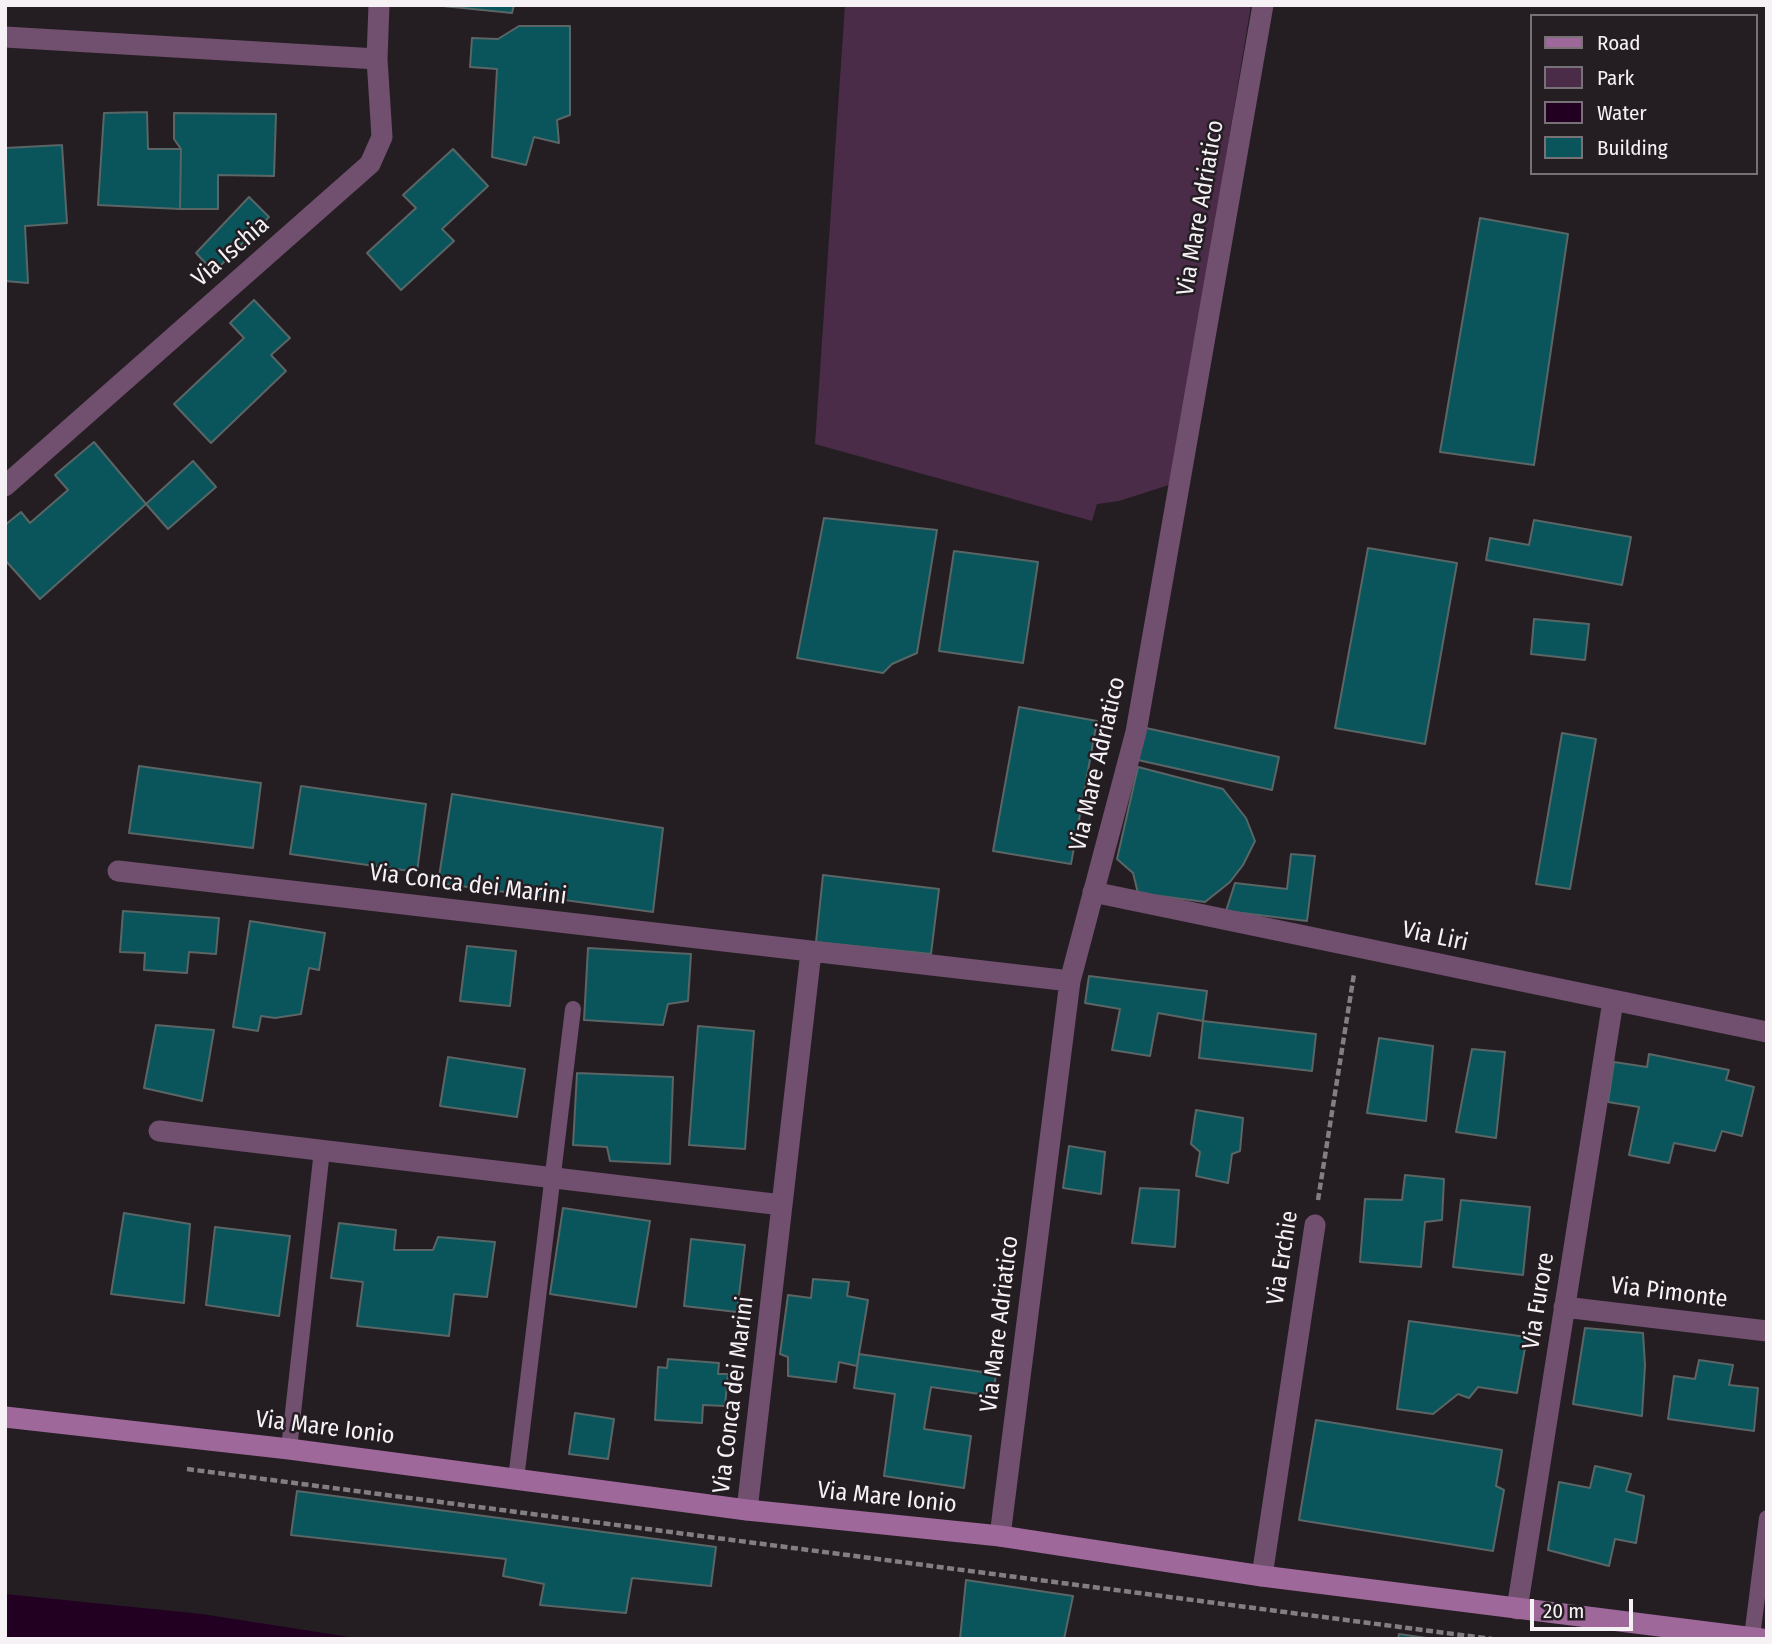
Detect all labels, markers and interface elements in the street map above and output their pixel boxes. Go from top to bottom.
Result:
legend [1530,14,1758,175]
text: Road [1597,30,1641,56]
text: Park [1597,65,1634,91]
text: Water [1597,100,1647,126]
street label: Via Mare Adriatico [1171,118,1231,298]
text: Building [1597,135,1668,161]
street label: Via Ischia [186,211,276,293]
street label: Via Mare Adriatico [1064,674,1132,854]
street label: Via Conca dei Marini [368,859,568,911]
street label: Via Liri [1399,916,1471,958]
street label: Via Erchie [1261,1209,1305,1307]
street label: Via Mare Adriatico [975,1234,1025,1414]
street label: Via Furore [1517,1250,1561,1352]
street label: Via Pimonte [1609,1272,1729,1314]
street label: Via Conca dei Marini [708,1295,760,1495]
street label: Via Mare Ionio [254,1405,396,1451]
street label: Via Mare Ionio [816,1476,958,1520]
scale bar [1534,1584,1637,1628]
text: 20 m [1543,1598,1584,1624]

